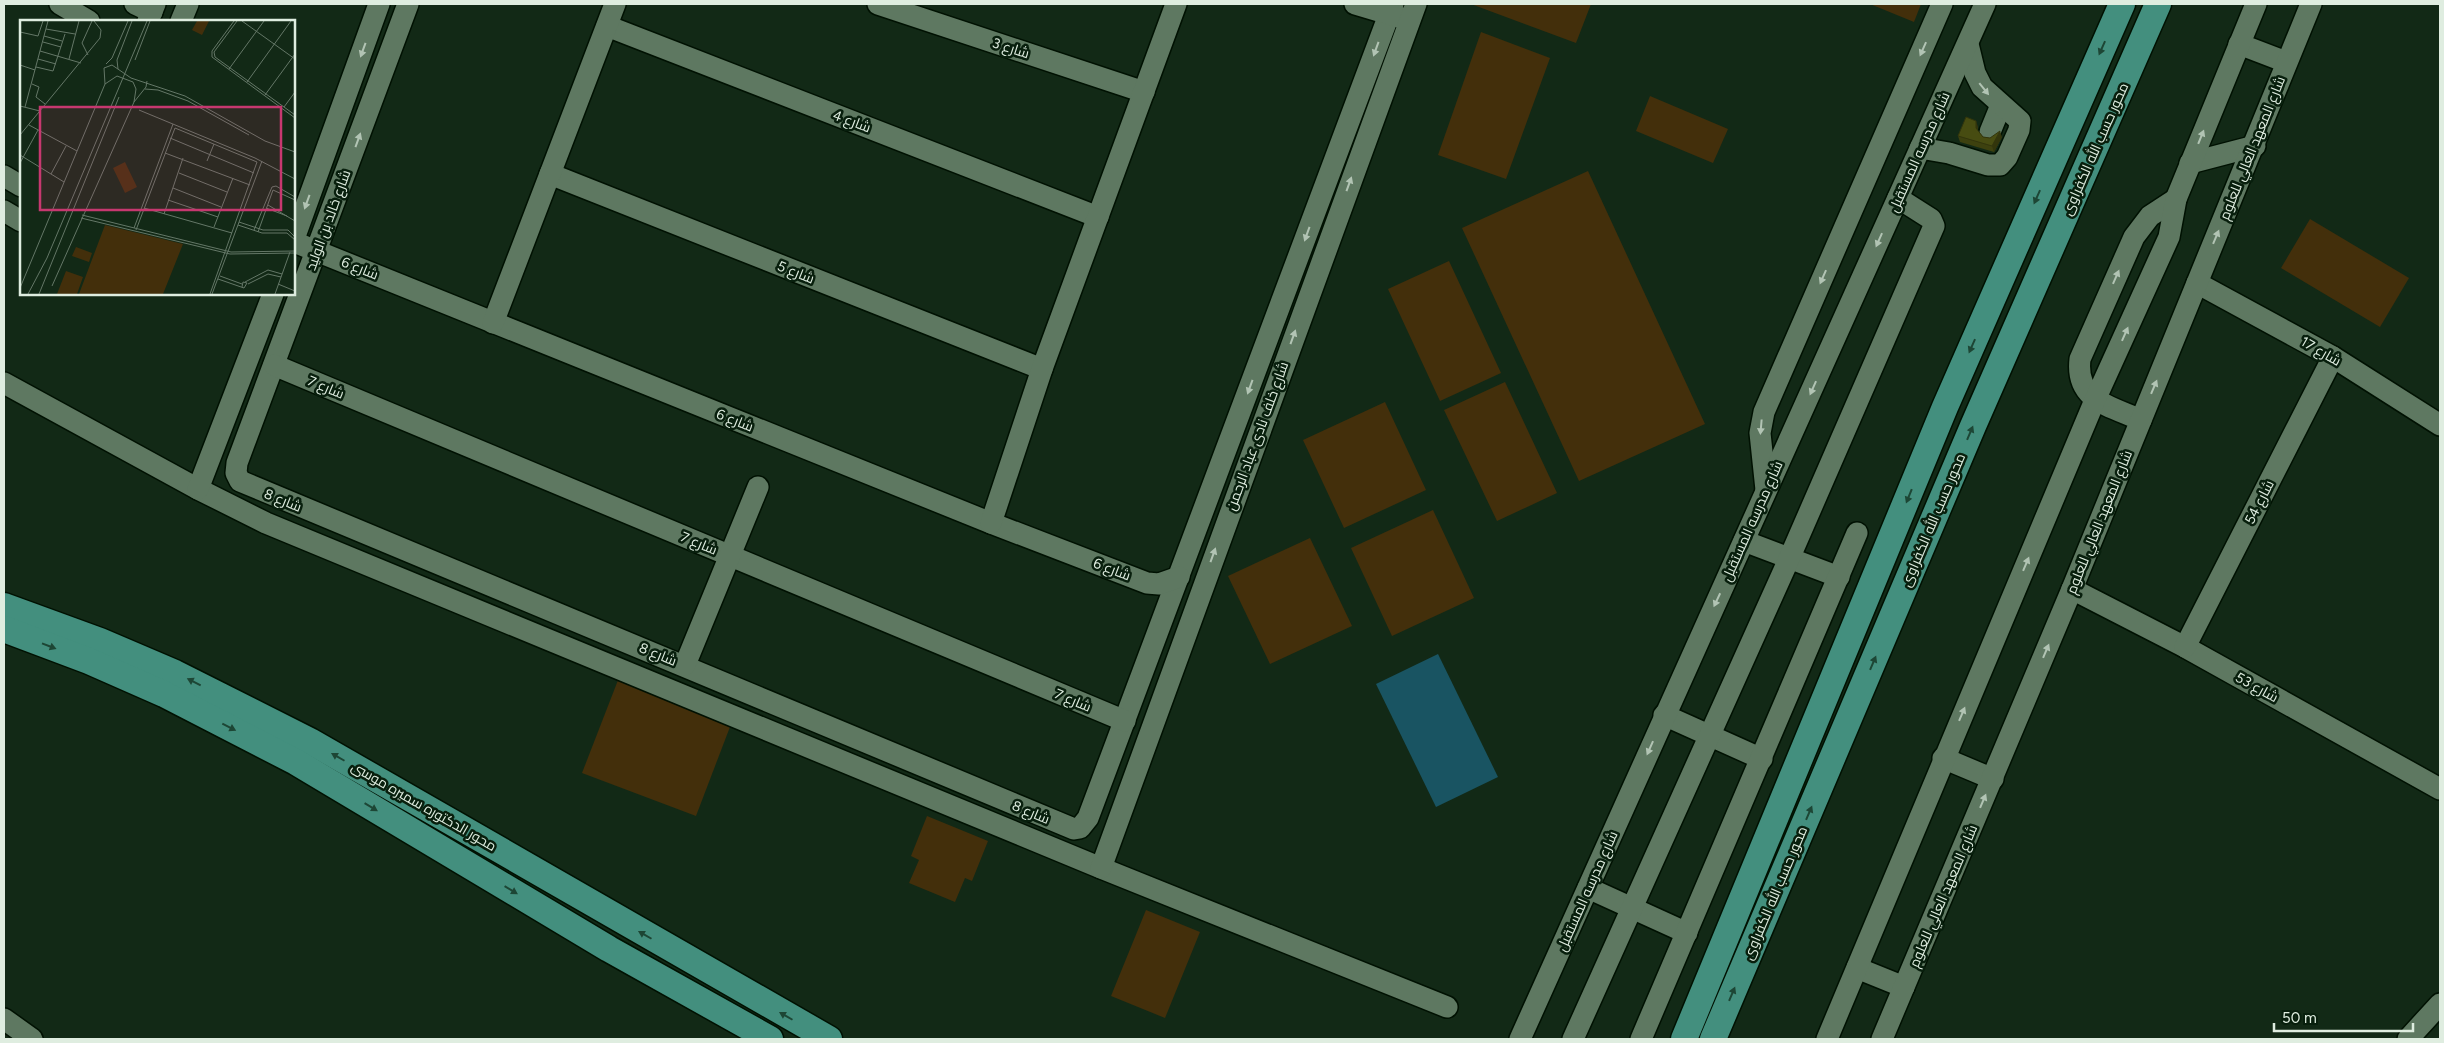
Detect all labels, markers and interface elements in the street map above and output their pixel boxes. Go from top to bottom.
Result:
inset map [20,20,295,295]
street label: شارع 3 [990,34,1032,62]
one-way arrow [2097,41,2105,55]
one-way arrow [359,42,366,57]
one-way arrow [1372,42,1379,57]
one-way arrow [1919,42,1927,56]
street label: شارع المعهد العالي للعلوم [2216,74,2292,224]
street label: محور حسب الله الكفراوى [2058,80,2132,218]
one-way arrow [1979,82,1990,95]
street label: شارع مدرسه المستقبل [1885,89,1954,215]
street label: شارع 4 [830,106,873,136]
one-way arrow [2197,130,2205,144]
one-way arrow [355,132,362,147]
street label: شارع خالد بن الوليد [302,168,354,273]
one-way arrow [1345,176,1353,191]
one-way arrow [2032,190,2040,204]
one-way arrow [303,195,310,210]
one-way arrow [1303,227,1310,242]
one-way arrow [2213,230,2221,244]
one-way arrow [1875,233,1883,247]
street label: شارع 6 [339,253,381,284]
street label: شارع 5 [775,257,817,288]
one-way arrow [1818,270,1826,284]
one-way arrow [2113,270,2121,284]
one-way arrow [2121,327,2129,342]
one-way arrow [1289,329,1297,344]
street label: شارع 17 [2297,333,2344,370]
one-way arrow [1967,339,1975,353]
street label: شارع خلف نادى عباد الرحمن [1223,359,1292,513]
street label: شارع 7 [305,372,347,403]
one-way arrow [1246,379,1253,394]
one-way arrow [2150,379,2158,394]
one-way arrow [1808,381,1816,395]
street label: شارع 6 [714,405,756,436]
one-way arrow [1757,420,1765,436]
one-way arrow [1967,426,1975,440]
street label: شارع المعهد العالي للعلوم [2063,448,2139,598]
street label: محور حسب الله الكفراوى [1897,451,1969,589]
street label: شارع مدرسه المستقبل [1718,458,1787,584]
street label: شارع 54 [2241,477,2278,527]
street label: شارع 8 [261,485,304,516]
one-way arrow [1904,489,1912,503]
street label: شارع 7 [678,528,720,559]
one-way arrow [1209,547,1217,562]
street label: شارع 6 [1091,555,1133,584]
one-way arrow [2022,557,2030,571]
one-way arrow [1713,593,1721,607]
street label: شارع 8 [636,639,679,670]
one-way arrow [42,643,57,650]
one-way arrow [2042,643,2050,658]
one-way arrow [1869,656,1877,670]
street label: شارع 53 [2232,669,2281,706]
one-way arrow [186,678,201,686]
street label: شارع 7 [1052,685,1094,716]
one-way arrow [1959,706,1967,721]
one-way arrow [222,723,237,731]
one-way arrow [1645,741,1653,755]
one-way arrow [331,752,345,761]
street label: محور الدكتوره سميره موسى [348,758,499,855]
one-way arrow [1980,794,1988,808]
street label: شارع 8 [1009,797,1052,828]
one-way arrow [365,802,378,811]
one-way arrow [1806,805,1814,820]
street label: شارع المعهد العالي للعلوم [1906,822,1984,971]
street label: محور حسب الله الكفراوى [1739,824,1811,962]
street label: شارع مدرسه المستقبل [1553,828,1622,954]
one-way arrow [503,886,518,894]
one-way arrow [638,931,652,939]
one-way arrow [1729,987,1737,1001]
scale bar [2274,1000,2413,1032]
text: 50 m [2282,1009,2317,1027]
one-way arrow [779,1011,793,1020]

